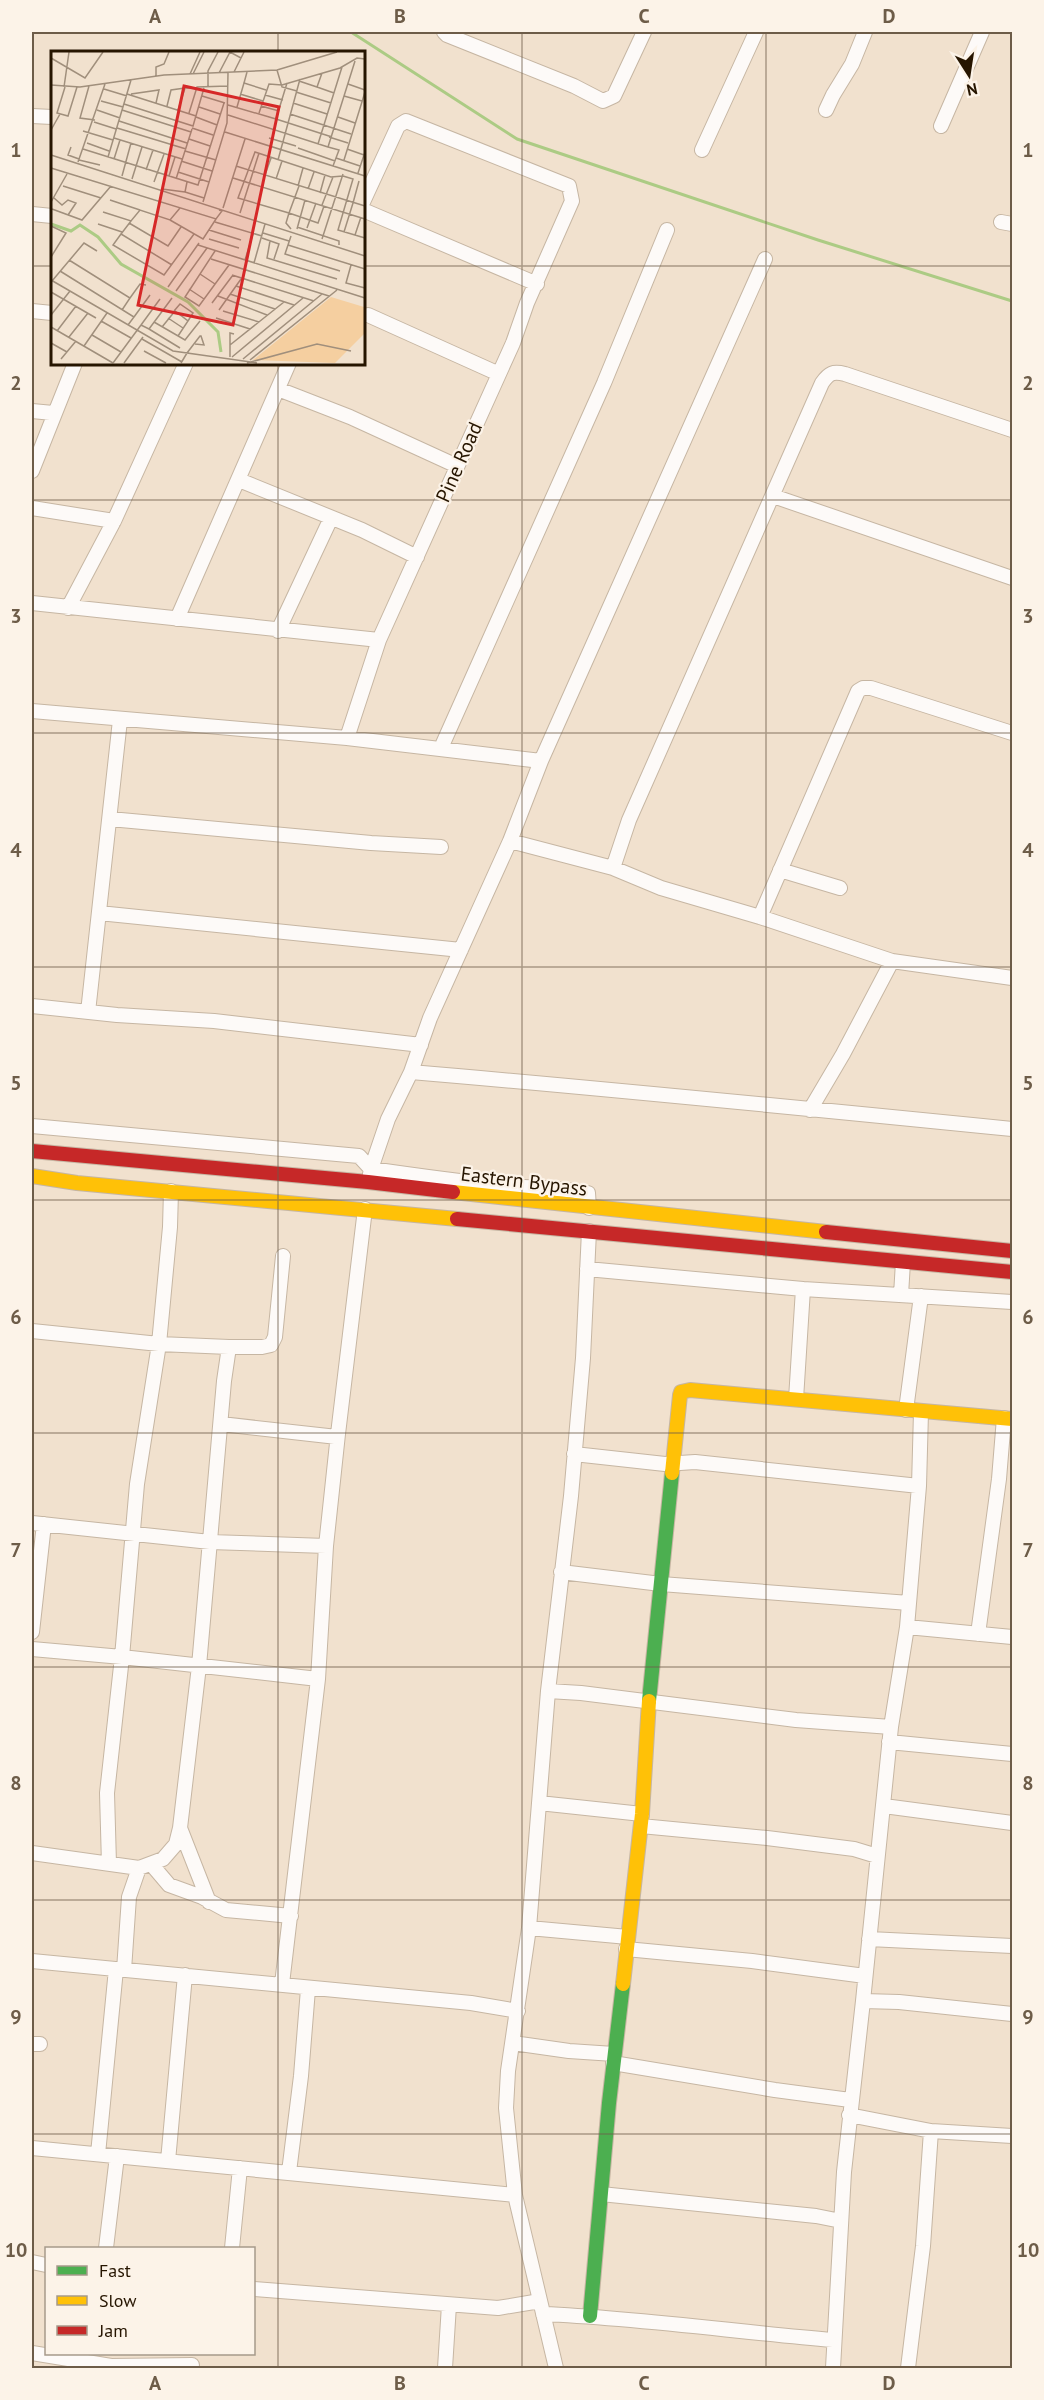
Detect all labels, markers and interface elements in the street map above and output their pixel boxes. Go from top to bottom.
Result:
text: A [149,3,162,29]
text: B [394,3,406,29]
text: C [638,3,650,29]
text: D [883,3,896,29]
north arrow [939,45,999,105]
inset map [51,51,364,364]
text: N [965,79,979,101]
text: 1 [10,137,22,163]
text: 1 [1022,137,1034,163]
text: 2 [10,370,22,396]
text: 2 [1022,370,1034,396]
street label: Pine Road [430,418,488,506]
text: 3 [10,603,22,629]
text: 3 [1022,603,1034,629]
text: 4 [10,837,22,863]
text: 4 [1022,837,1034,863]
text: 5 [10,1070,22,1096]
text: 5 [1022,1070,1034,1096]
street label: Eastern Bypass [459,1160,589,1202]
text: 6 [10,1304,22,1330]
text: 6 [1022,1304,1034,1330]
text: 7 [10,1537,22,1563]
text: 7 [1022,1537,1034,1563]
text: 8 [10,1770,22,1796]
text: 8 [1022,1770,1034,1796]
text: 9 [10,2004,22,2030]
text: 9 [1022,2004,1034,2030]
text: 10 [5,2237,27,2263]
text: 10 [1017,2237,1039,2263]
legend [45,2247,255,2355]
text: Fast [99,2259,131,2282]
text: Slow [99,2289,137,2312]
text: Jam [98,2319,128,2342]
text: A [149,2370,162,2396]
text: B [394,2370,406,2396]
text: C [638,2370,650,2396]
text: D [883,2370,896,2396]

